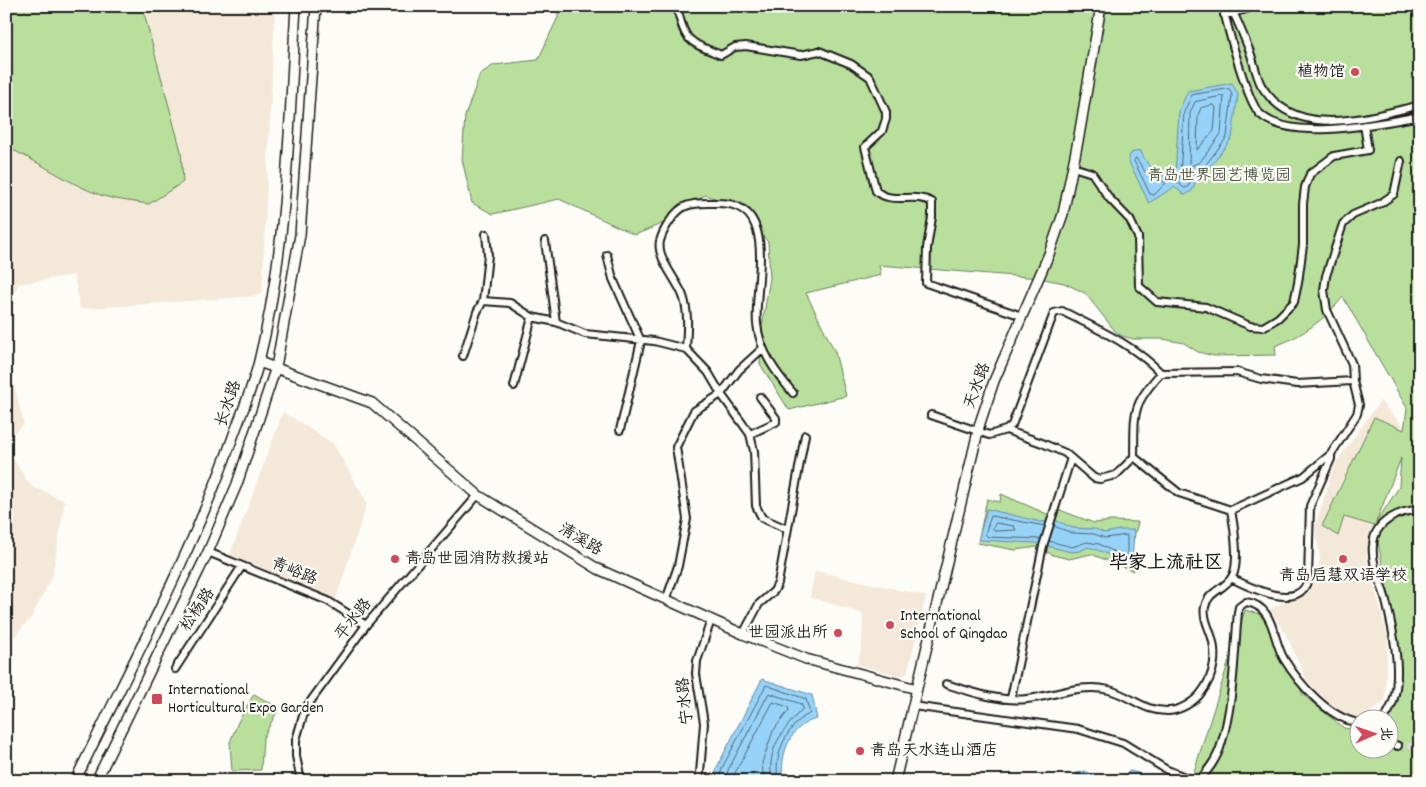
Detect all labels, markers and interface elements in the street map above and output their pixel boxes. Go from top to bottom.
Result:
place label: 植物馆 [1297,61,1345,84]
marker: 植物馆 [1349,66,1361,78]
park label: 青岛世界园艺博览园 [1147,165,1291,188]
street label: 天水路 [959,360,997,412]
street label: 长水路 [210,378,248,430]
street label: 清溪路 [553,518,607,562]
place label: 青岛世园消防救援站 [405,548,549,571]
district label: 毕家上流社区 [1109,551,1223,578]
street label: 青峪路 [267,552,321,592]
marker: 青岛世园消防救援站 [389,553,401,565]
marker: 青岛启慧双语学校 [1337,553,1349,565]
place label: 青岛启慧双语学校 [1279,565,1407,588]
street label: 松杨路 [175,584,221,636]
street label: 平水路 [330,594,378,646]
place label: International School of Qingdao [900,605,1008,646]
marker: International School of Qingdao [884,619,896,631]
place label: 世园派出所 [748,622,828,645]
marker: 世园派出所 [832,627,844,639]
street label: 宁水路 [672,676,700,726]
place label: International Horticultural Expo Garden [168,679,324,720]
marker: International Horticultural Expo Garden [150,692,164,706]
north arrow [1348,710,1398,760]
text: 北 [1375,726,1395,741]
place label: 青岛天水连山酒店 [870,740,998,763]
marker: 青岛天水连山酒店 [854,745,866,757]

